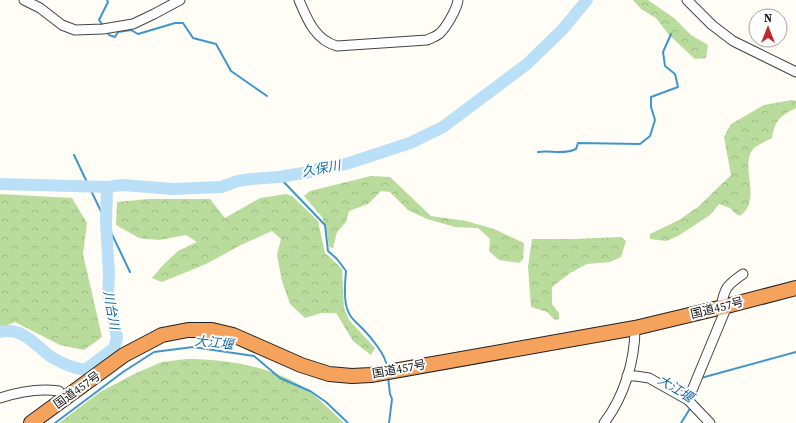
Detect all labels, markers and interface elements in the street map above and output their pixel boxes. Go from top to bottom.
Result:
north arrow [748,8,788,48]
text: N [764,11,772,26]
water label: 久保川 [300,156,344,180]
water label: 川台川 [100,289,124,333]
street label: 国道457号 [689,294,745,322]
water label: 大江堰 [194,332,236,353]
street label: 国道457号 [371,356,427,382]
street label: 国道457号 [50,368,104,412]
water label: 大江堰 [655,371,698,407]

